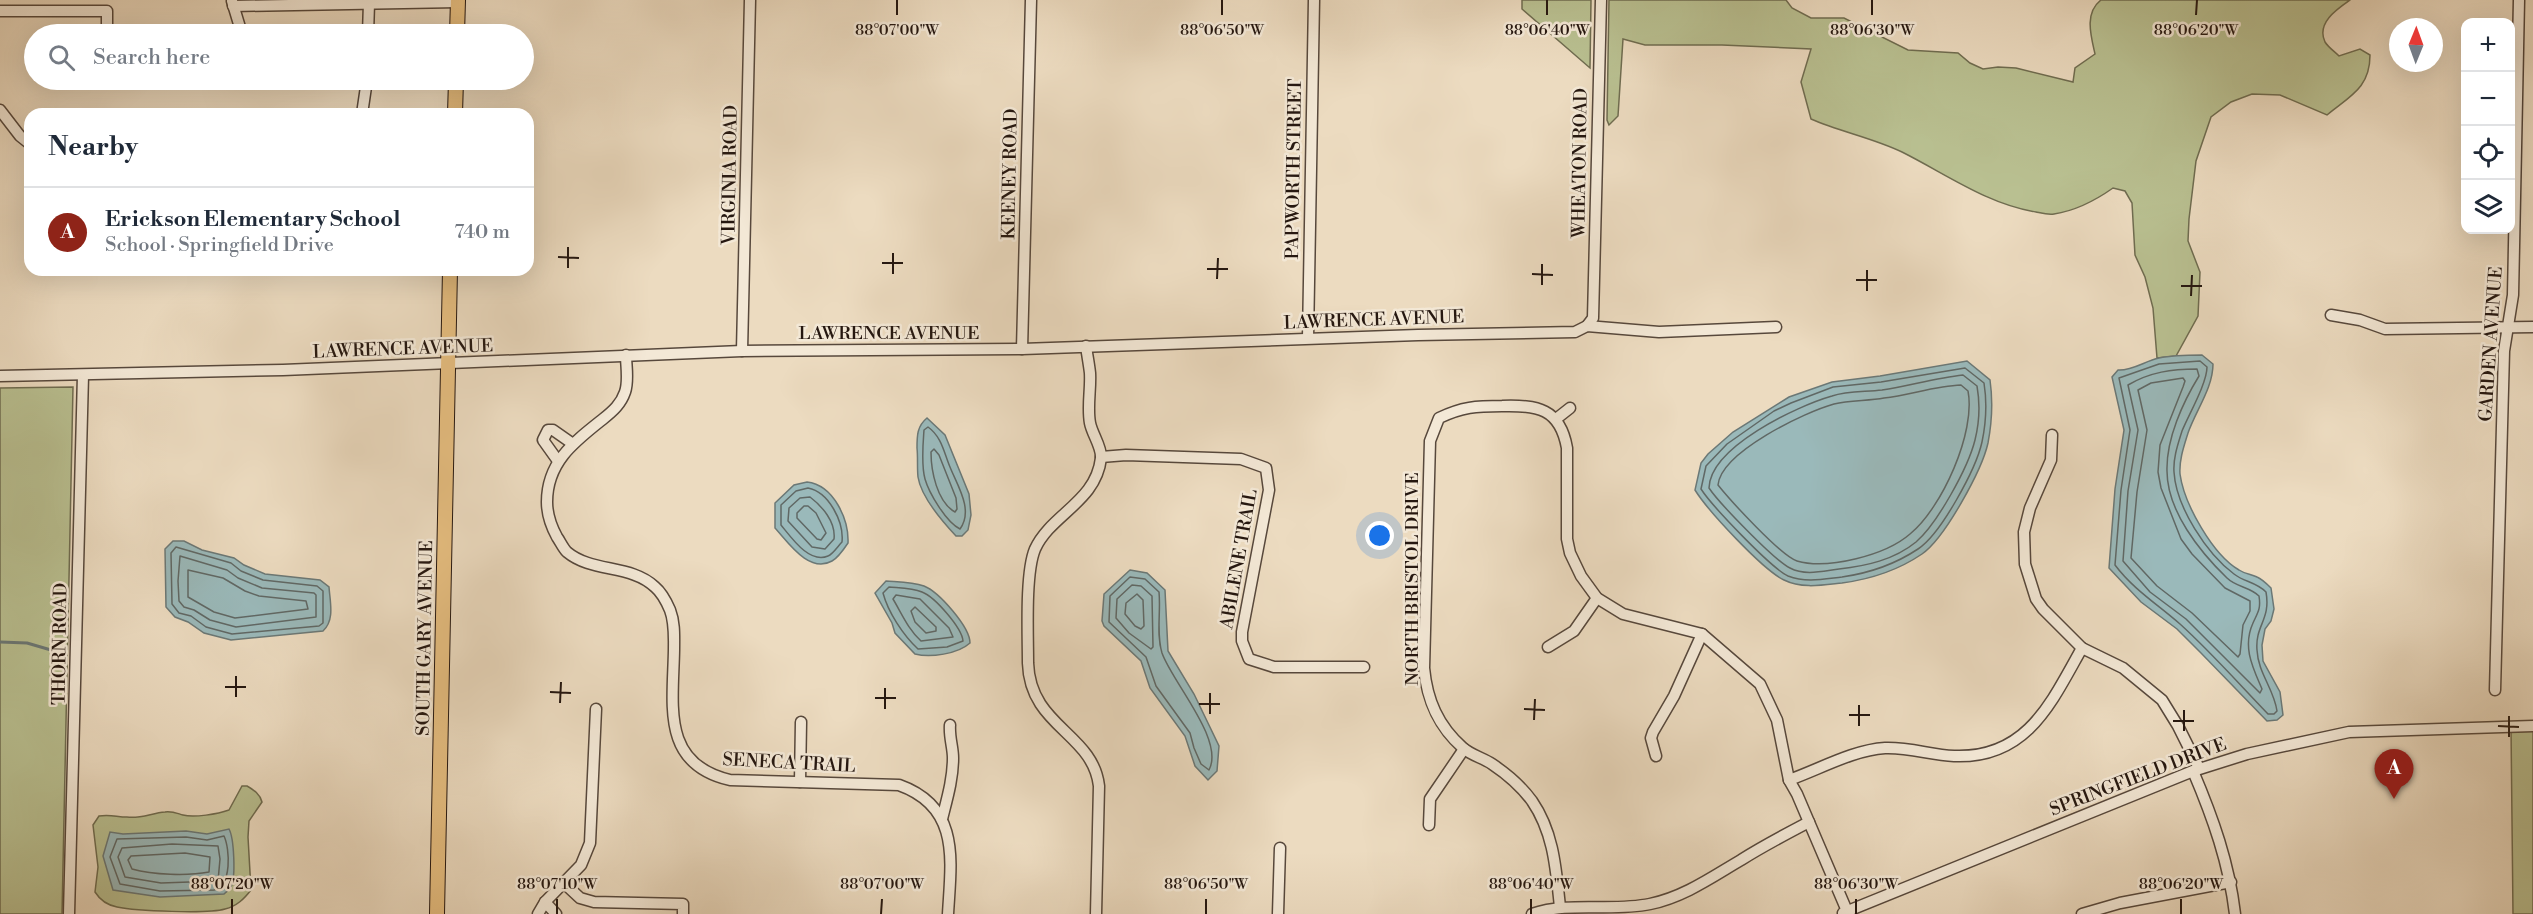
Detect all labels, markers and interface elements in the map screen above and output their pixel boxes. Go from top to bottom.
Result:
north arrow [2389,18,2443,72]
map controls [2461,18,2515,234]
button: + [2461,18,2515,72]
text: 88°07'00"W [855,21,939,40]
text: 88°06'50"W [1180,21,1264,40]
text: 88°06'40"W [1505,21,1590,40]
text: 88°06'30"W [1830,21,1914,40]
text: 88°06'20"W [2154,21,2239,40]
search box [24,24,534,90]
icon: search [45,41,78,74]
text: Search here [93,44,210,71]
button: − [2461,72,2515,126]
street label: PAPWORTH STREET [1281,78,1307,260]
street label: WHEATON ROAD [1567,88,1593,239]
street label: VIRGINIA ROAD [717,105,743,246]
street label: KEENEY ROAD [997,108,1023,240]
button: locate [2461,126,2515,180]
text: Nearby [48,131,138,163]
button: layers [2461,180,2515,234]
text: Erickson Elementary School [105,206,401,233]
text: A [60,220,75,245]
text: 740 m [454,220,510,245]
text: School · Springfield Drive [105,233,334,258]
street label: GARDEN AVENUE [2474,266,2508,422]
street label: LAWRENCE AVENUE [1283,305,1465,335]
street label: LAWRENCE AVENUE [799,322,979,345]
street label: LAWRENCE AVENUE [312,334,494,364]
street label: NORTH BRISTOL DRIVE [1401,472,1424,686]
street label: ABILENE TRAIL [1215,487,1263,632]
your location [1365,521,1394,550]
street label: SOUTH GARY AVENUE [412,540,438,736]
street label: THORN ROAD [47,583,73,705]
street label: SPRINGFIELD DRIVE [2046,733,2230,821]
street label: SENECA TRAIL [722,748,856,778]
pin: A [2374,750,2414,799]
text: 88°07'20"W [191,875,274,894]
text: 88°07'10"W [517,875,597,894]
text: 88°07'00"W [840,875,924,894]
text: 88°06'50"W [1164,875,1248,894]
text: 88°06'40"W [1489,875,1574,894]
text: 88°06'30"W [1814,875,1898,894]
text: 88°06'20"W [2139,875,2224,894]

